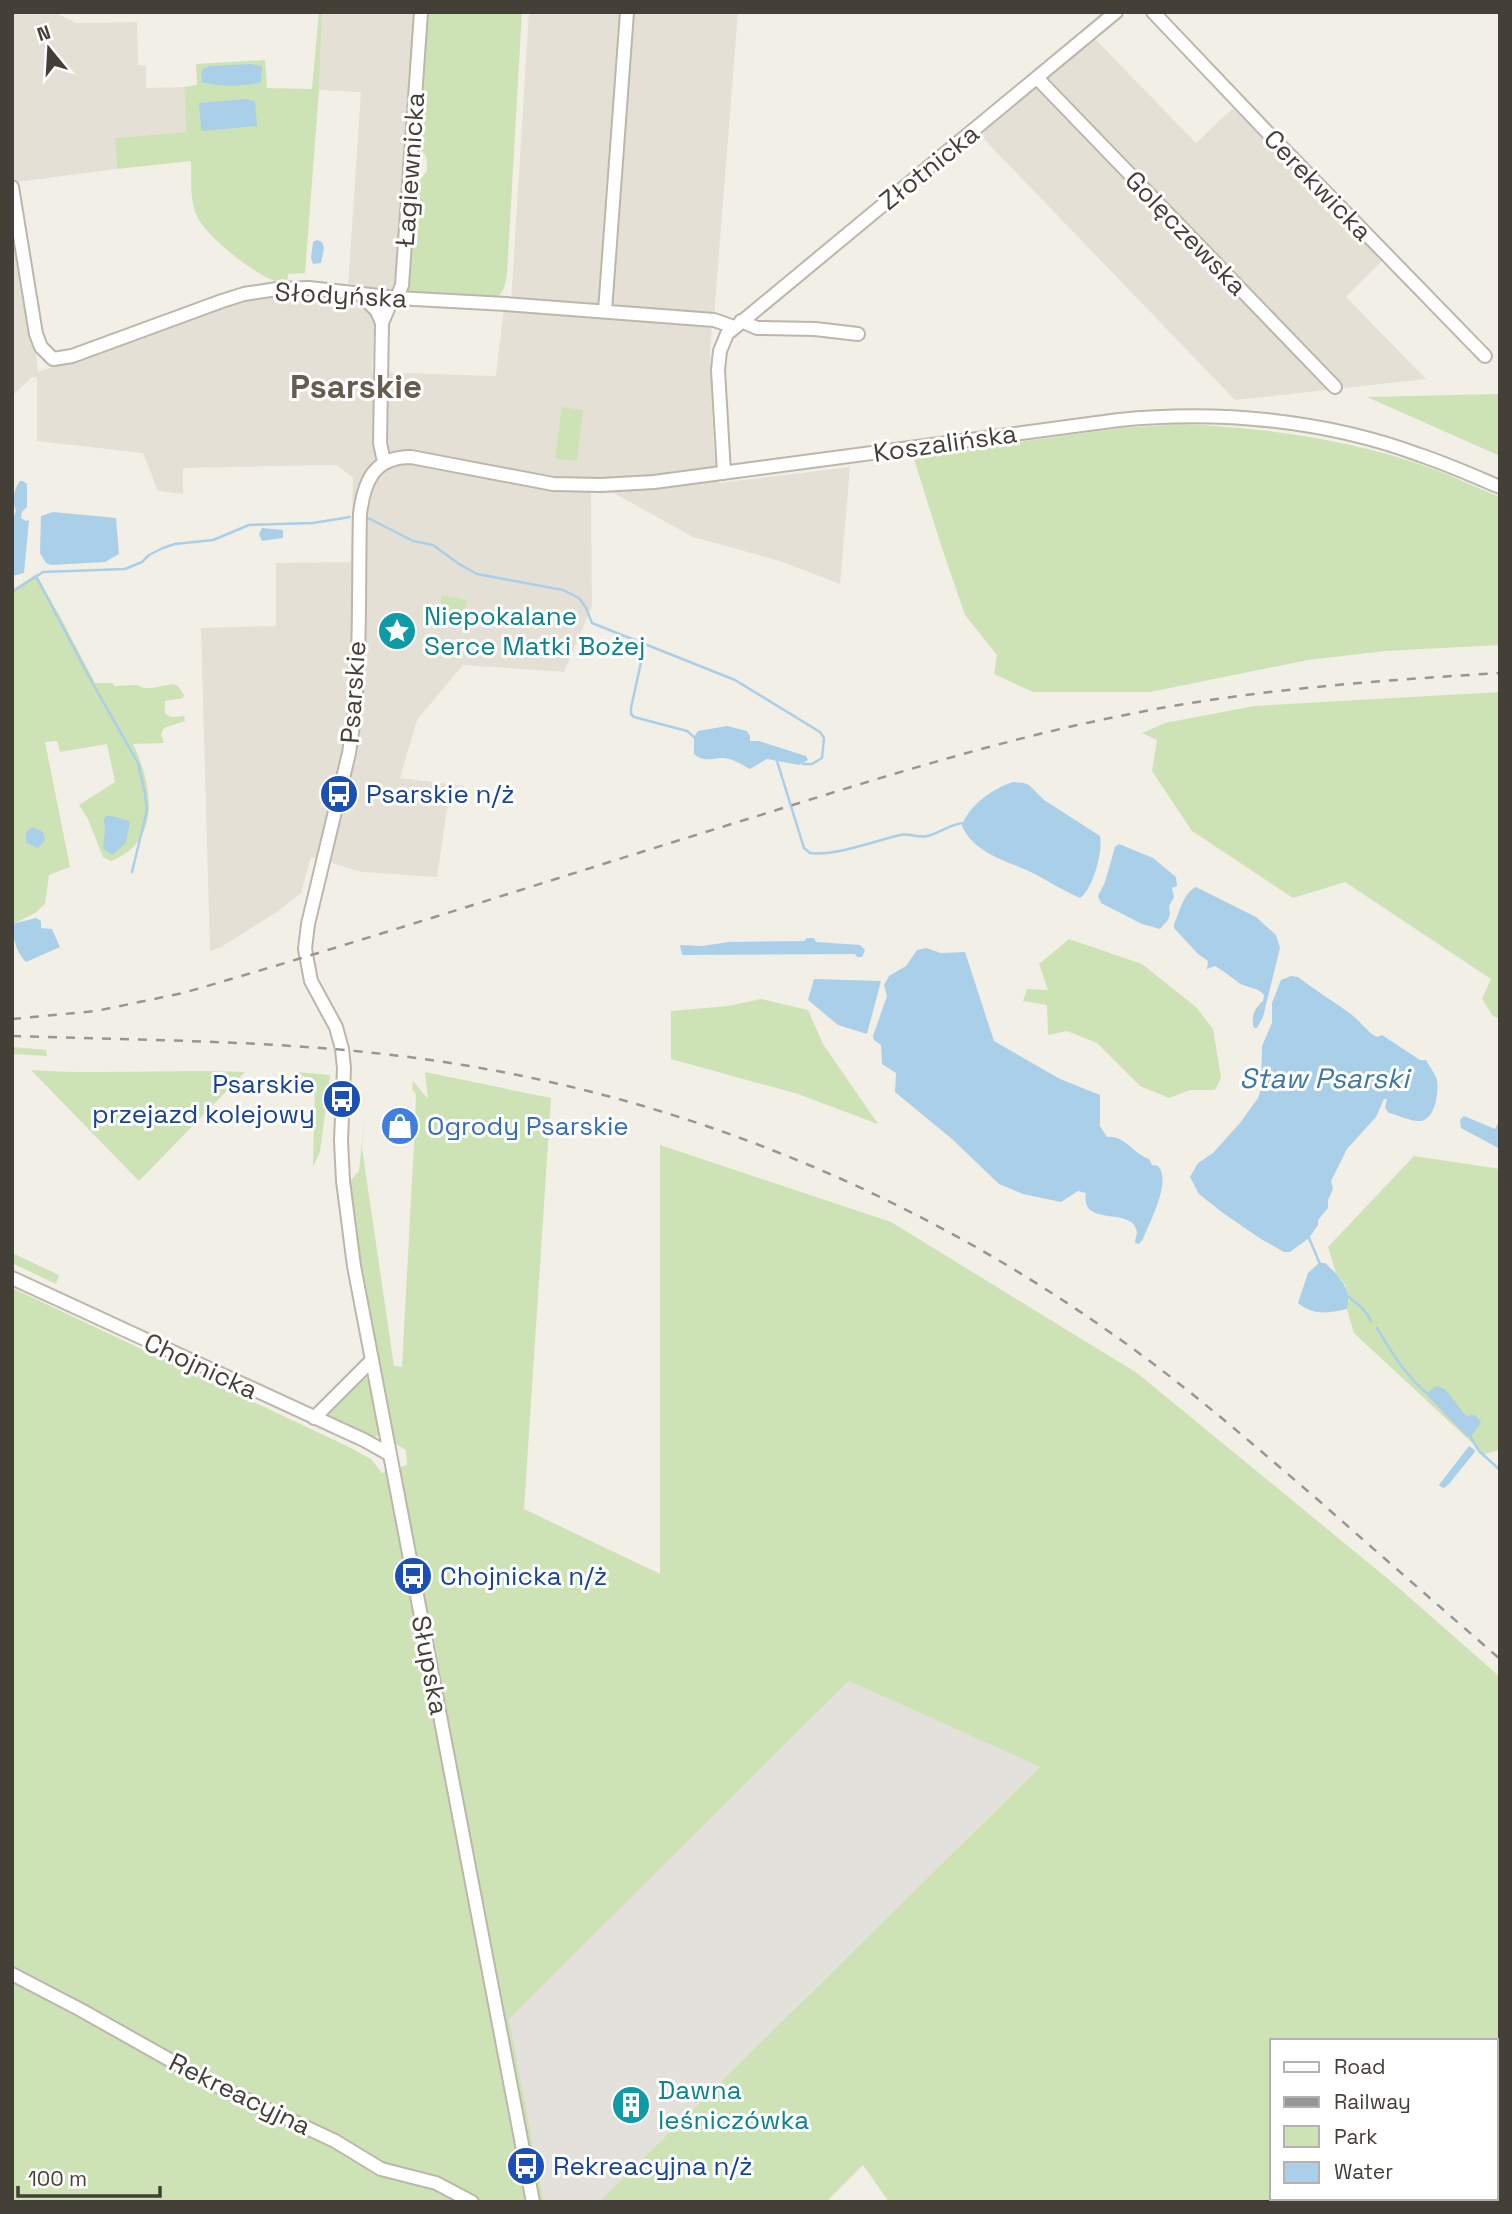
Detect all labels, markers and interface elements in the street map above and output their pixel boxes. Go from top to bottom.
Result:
north arrow [14,14,84,84]
text: N [34,19,54,47]
street label: Łagiewnicka [388,91,432,249]
street label: Złotnicka [872,116,986,218]
street label: Cerekwicka [1256,122,1380,248]
street label: Golęczewska [1118,163,1254,303]
street label: Słodyńska [274,275,408,315]
district label: Psarskie [290,366,422,408]
street label: Koszalińska [871,416,1019,470]
place label: Niepokalane Serce Matki Bożej [424,599,646,663]
place icon: Niepokalane Serce Matki Bożej [376,610,418,652]
street label: Psarskie [332,640,374,744]
bus stop icon: Psarskie n/ż [318,773,360,815]
place label: Psarskie n/ż [366,777,515,811]
water label: Staw Psarski [1239,1060,1412,1096]
place label: Psarskie przejazd kolejowy [92,1067,315,1131]
bus stop icon: Psarskie przejazd kolejowy [321,1078,363,1120]
shop icon: Ogrody Psarskie [379,1105,421,1147]
place label: Ogrody Psarskie [427,1109,629,1143]
street label: Chojnicka [139,1325,263,1407]
bus stop icon: Chojnicka n/ż [392,1555,434,1597]
place label: Chojnicka n/ż [440,1559,607,1593]
street label: Słupska [404,1612,456,1718]
legend [1270,2039,1498,2200]
street label: Rekreacyjna [163,2045,317,2143]
text: Road [1334,2053,1386,2080]
place label: Dawna leśniczówka [658,2073,809,2137]
building icon: Dawna leśniczówka [610,2084,652,2126]
text: Railway [1334,2088,1411,2115]
text: Park [1334,2123,1378,2150]
bus stop icon: Rekreacyjna n/ż [505,2145,547,2187]
place label: Rekreacyjna n/ż [553,2149,753,2183]
scale bar [18,2154,159,2198]
text: Water [1334,2158,1393,2185]
text: 100 m [28,2165,87,2192]

